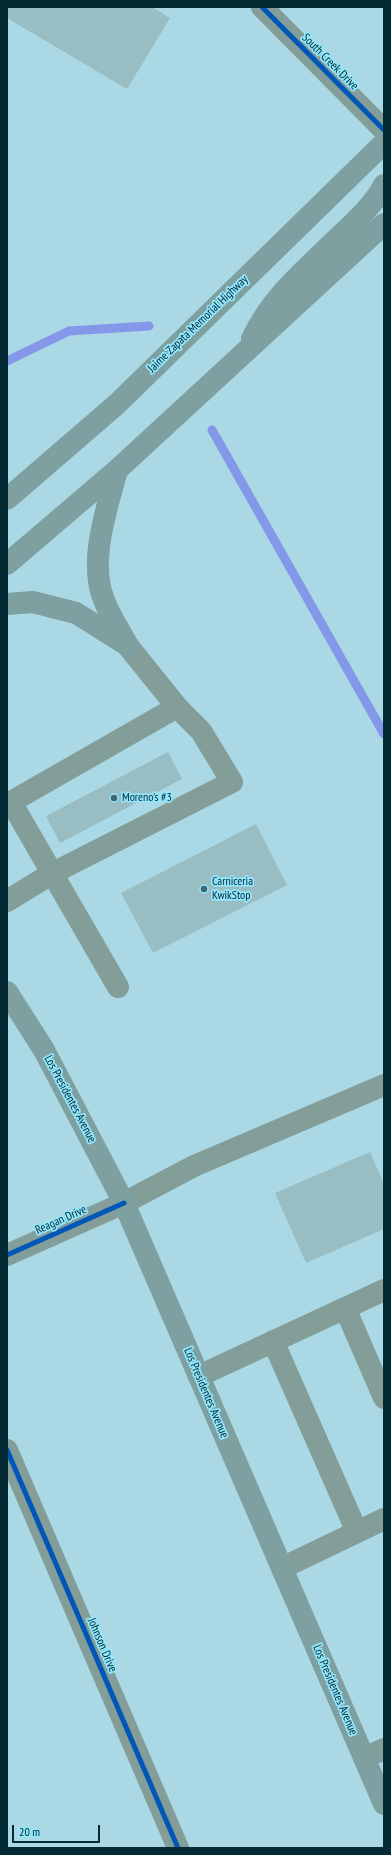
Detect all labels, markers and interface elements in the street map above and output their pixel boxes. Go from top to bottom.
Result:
street label: South Creek Drive [299,31,361,93]
street label: Jaime Zapata Memorial Highway [145,272,251,376]
place label: Moreno's #3 [122,791,172,805]
marker: Moreno's #3 [109,793,119,803]
place label: Carniceria KwikStop [212,875,253,903]
marker: Carniceria KwikStop [199,884,209,894]
street label: Los Presidentes Avenue [41,1053,99,1145]
street label: Reagan Drive [33,1202,89,1238]
street label: Los Presidentes Avenue [180,1346,232,1440]
street label: Johnson Drive [84,1616,120,1674]
street label: Los Presidentes Avenue [309,1643,361,1737]
scale bar [14,1817,102,1843]
text: 20 m [19,1824,40,1839]

